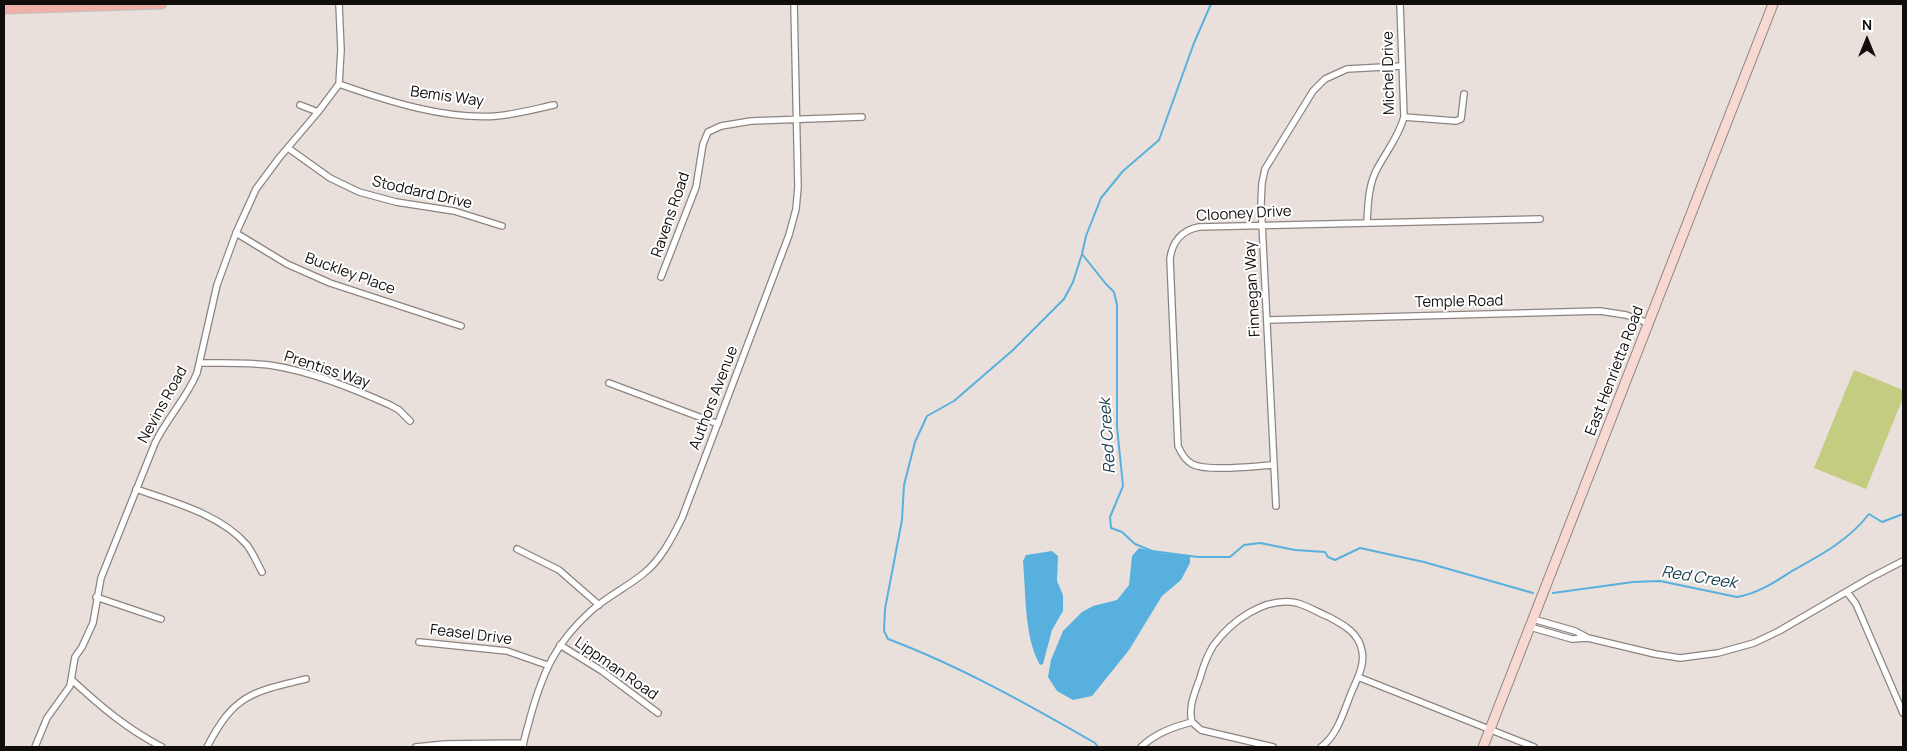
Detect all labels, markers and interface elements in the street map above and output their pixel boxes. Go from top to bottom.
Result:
north arrow [1842,15,1892,65]
text: N [1862,15,1872,34]
street label: Michel Drive [1379,31,1399,115]
street label: Bemis Way [409,83,485,111]
street label: Ravens Road [648,170,694,260]
street label: Stoddard Drive [370,173,474,213]
street label: Clooney Drive [1196,203,1292,225]
street label: Finnegan Way [1242,241,1264,337]
street label: Buckley Place [302,249,398,299]
street label: Temple Road [1414,292,1504,312]
street label: East Henrietta Road [1582,304,1648,438]
street label: Authors Avenue [686,344,742,452]
street label: Prentiss Way [282,348,372,392]
street label: Nevins Road [134,363,192,447]
water label: Red Creek [1096,398,1120,474]
water label: Red Creek [1660,563,1738,593]
street label: Feasel Drive [429,621,513,649]
street label: Lippman Road [571,634,661,704]

